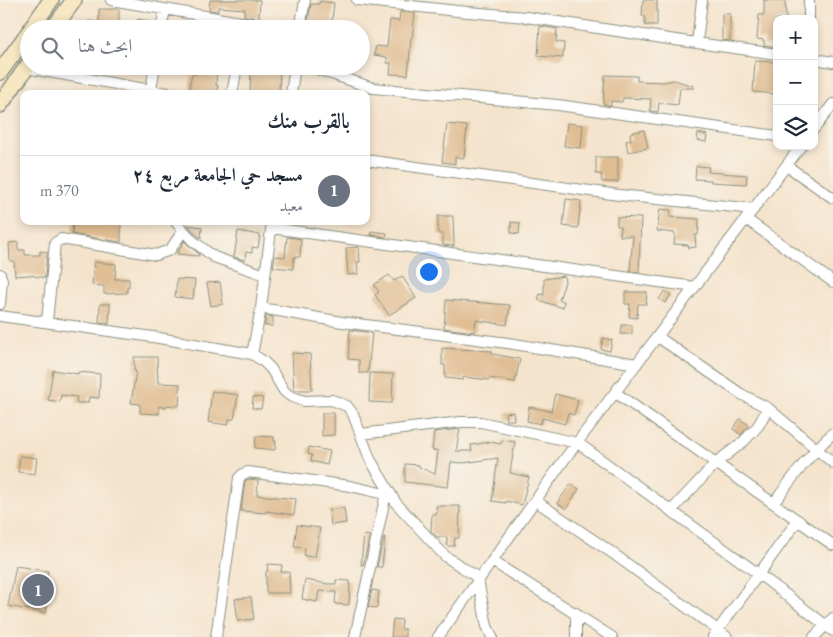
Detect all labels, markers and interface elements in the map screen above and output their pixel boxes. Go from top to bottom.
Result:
map controls [773,15,818,150]
button: + [773,15,818,60]
search box [20,20,370,75]
text: ابحث هنا [78,33,132,58]
icon: search [38,34,66,62]
button: − [773,60,818,105]
button: layers [773,105,818,150]
text: بالقرب منك [267,107,350,134]
text: مسجد حي الجامعة مربع ٢٤ [133,162,303,187]
text: 370 m [40,180,79,201]
text: 1 [330,180,338,201]
text: معبد [279,195,303,216]
your location [416,259,442,285]
pin: 1 [22,571,54,609]

